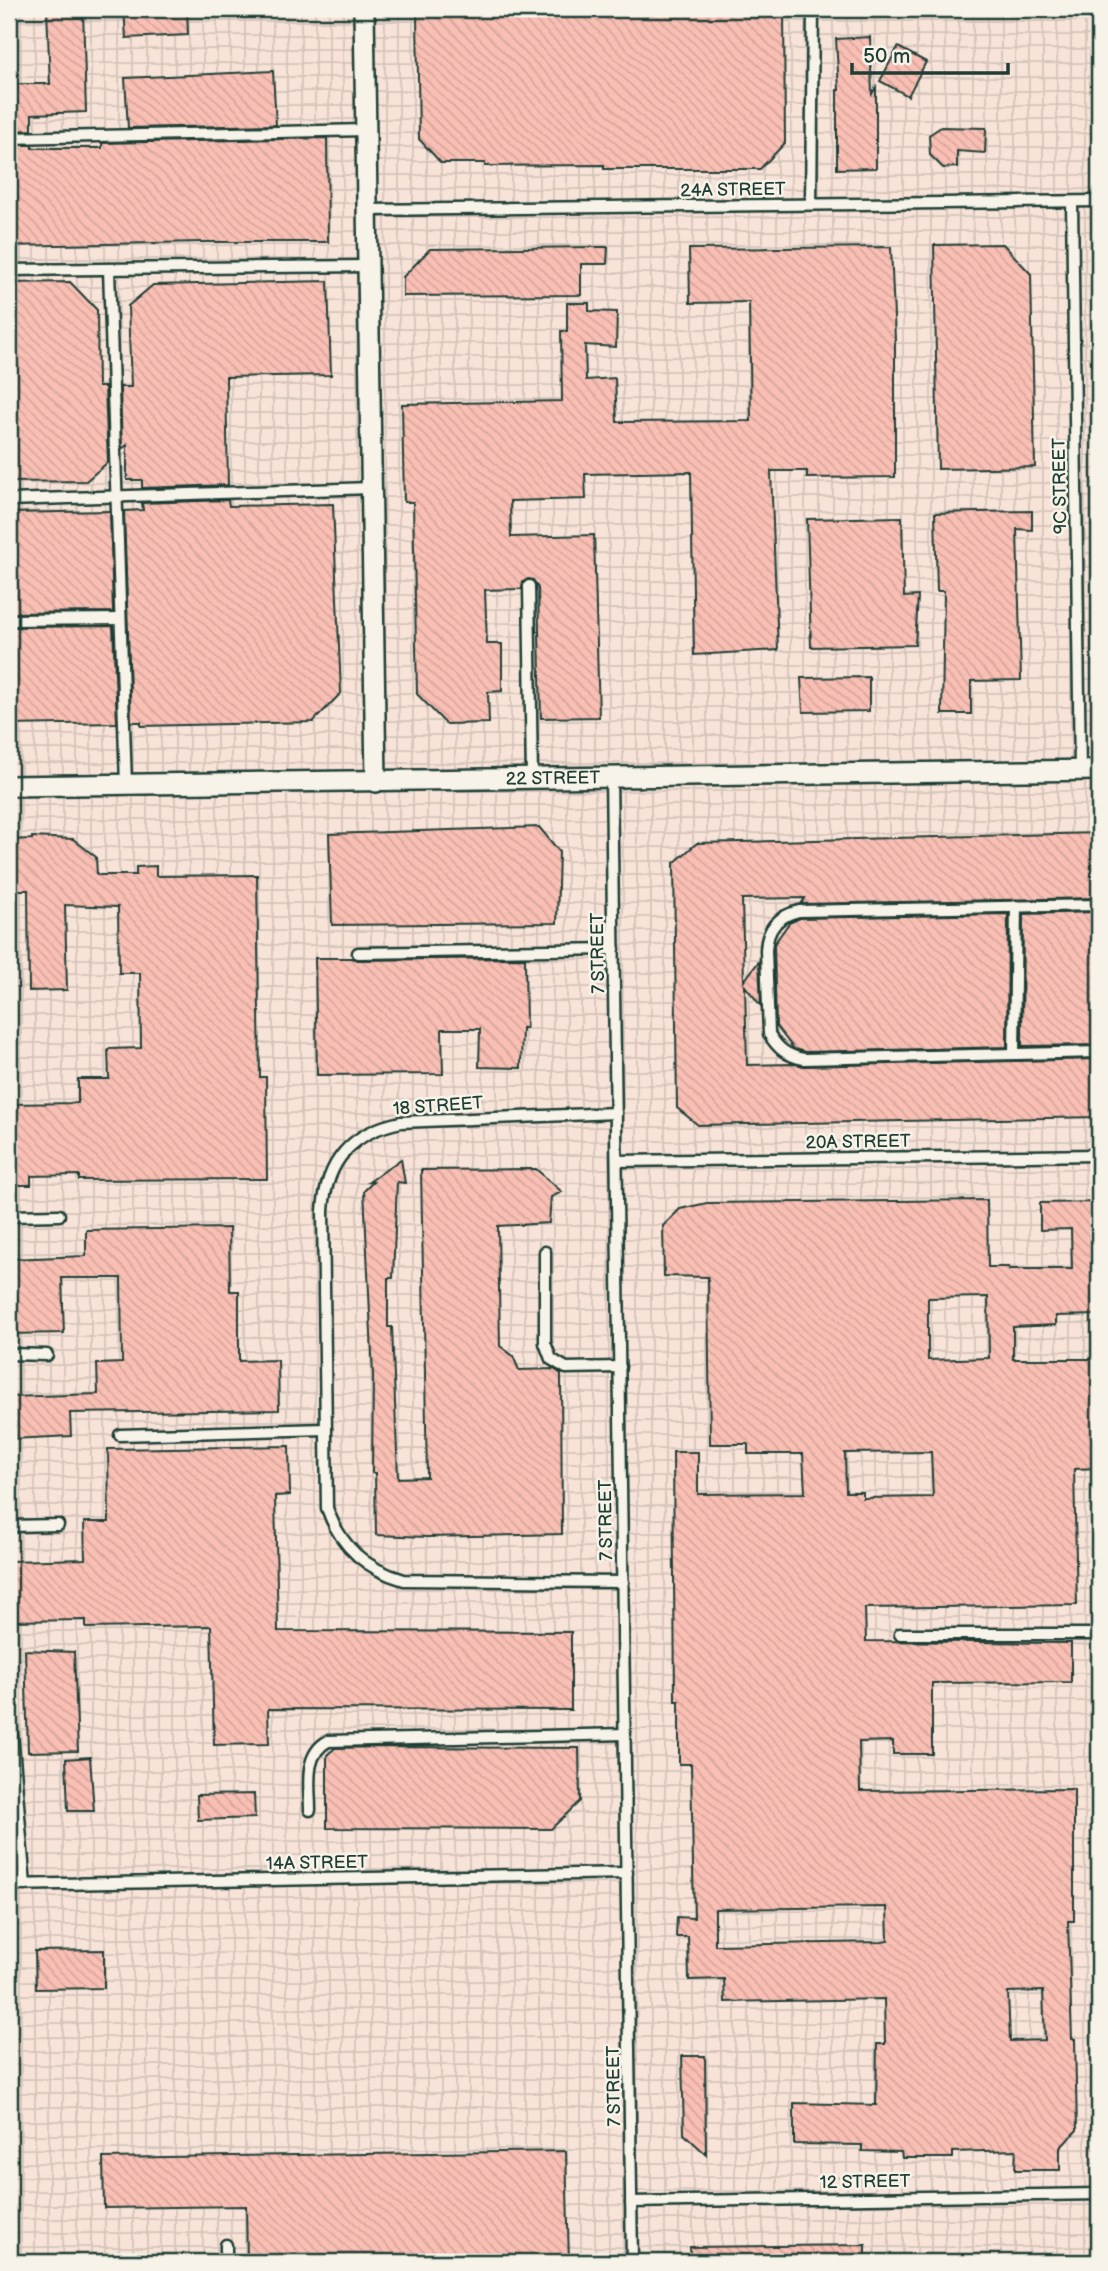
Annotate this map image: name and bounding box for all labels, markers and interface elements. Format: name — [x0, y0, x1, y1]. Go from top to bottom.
scale bar — [852, 32, 1008, 76]
text: 50 m — [863, 44, 910, 69]
street label: 24A STREET — [680, 179, 786, 201]
street label: 9C STREET — [1049, 437, 1071, 534]
street label: 22 STREET — [506, 767, 601, 789]
street label: 7 STREET — [587, 912, 609, 994]
street label: 18 STREET — [392, 1092, 484, 1120]
street label: 20A STREET — [805, 1131, 911, 1153]
street label: 7 STREET — [595, 1479, 617, 1561]
street label: 14A STREET — [266, 1852, 368, 1874]
street label: 7 STREET — [603, 2045, 625, 2127]
street label: 12 STREET — [819, 2171, 911, 2193]

